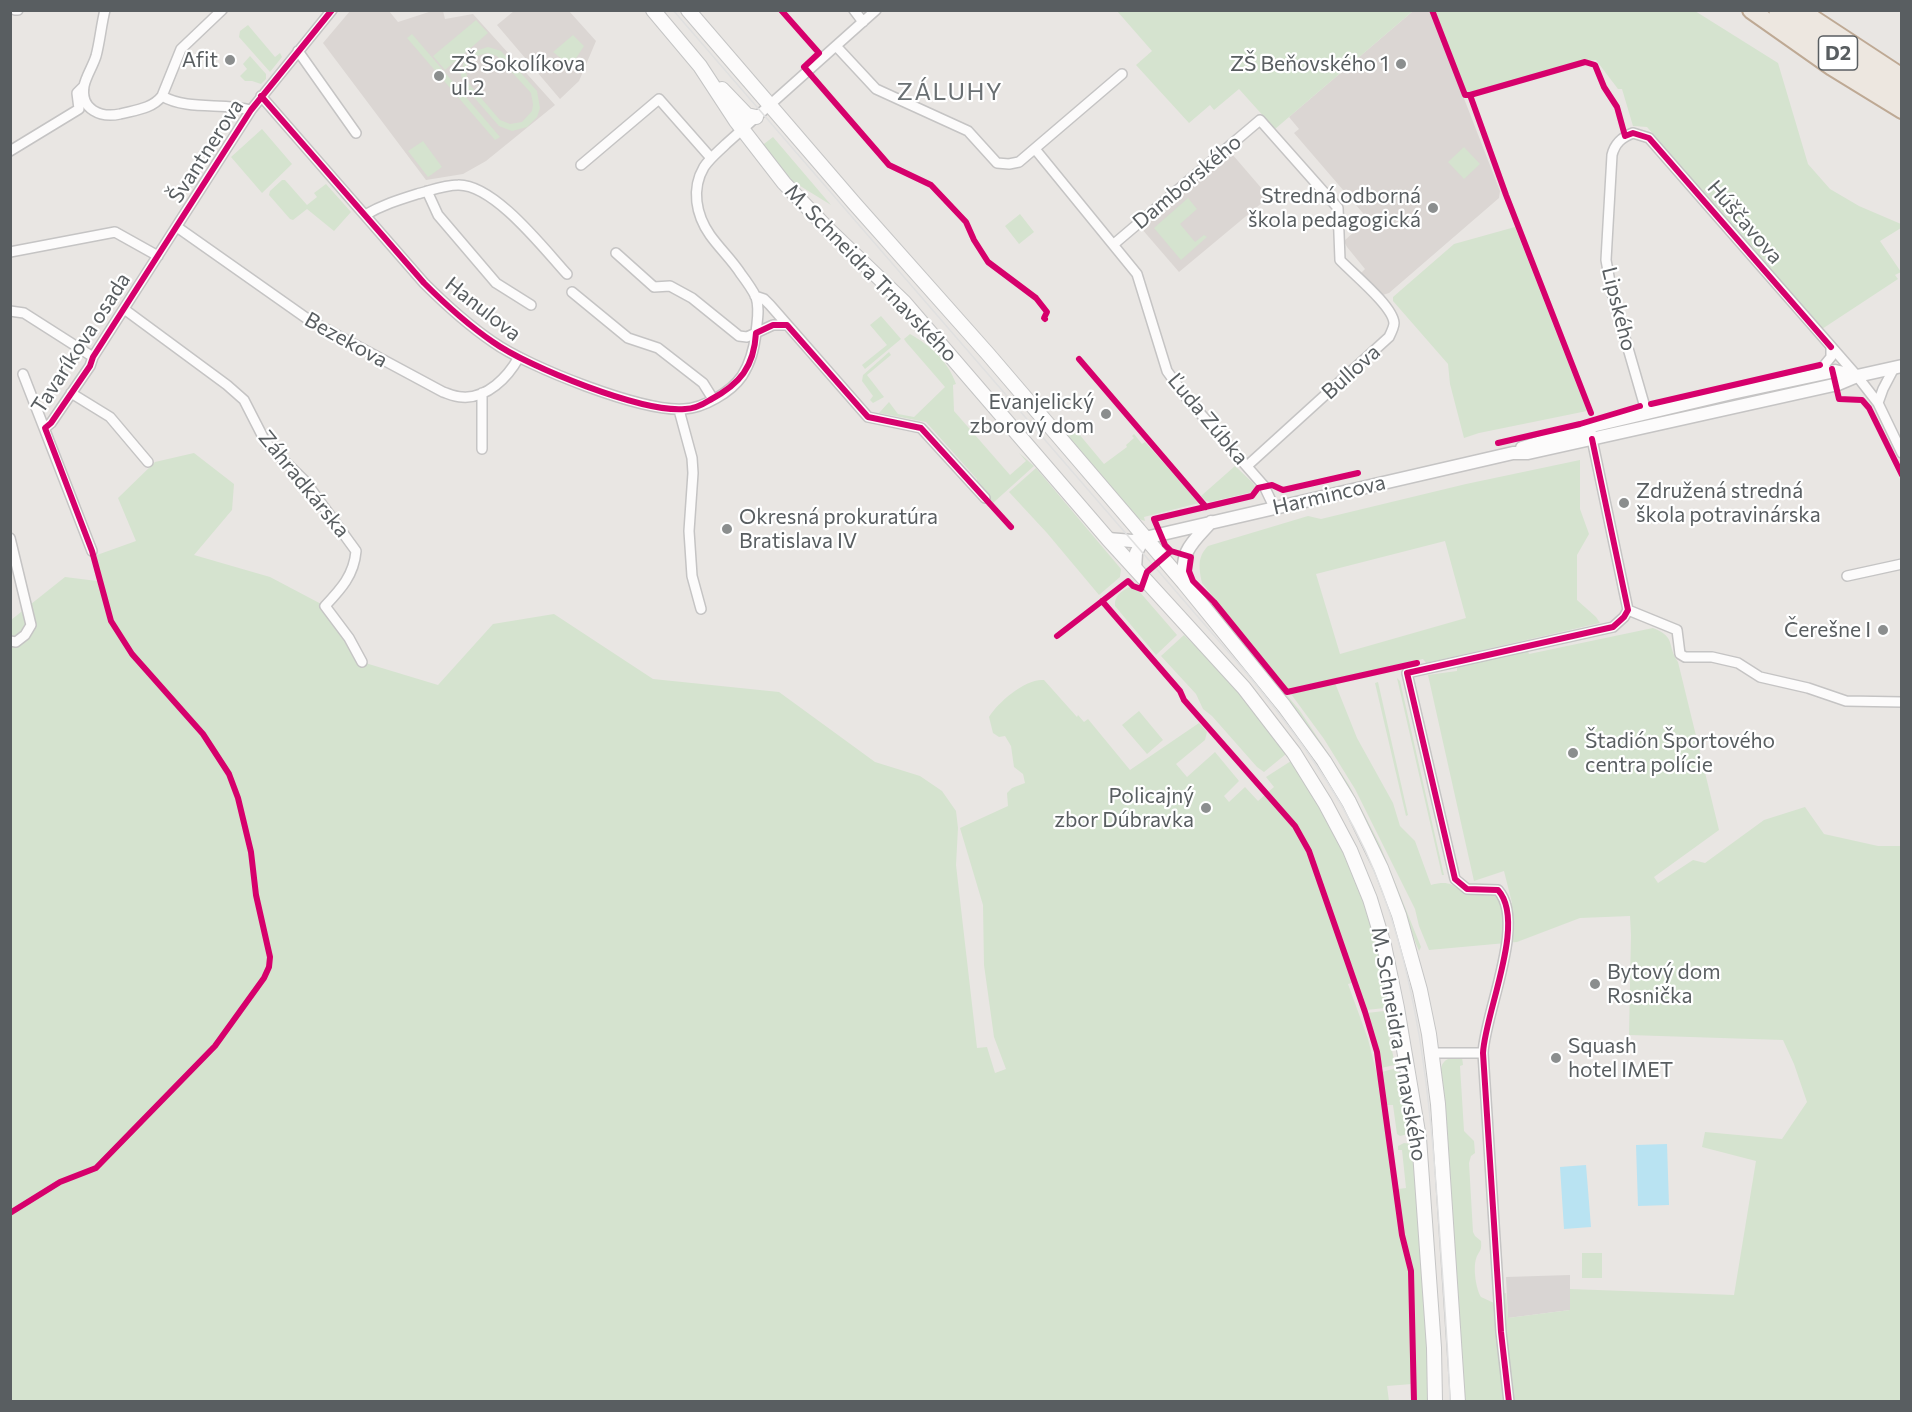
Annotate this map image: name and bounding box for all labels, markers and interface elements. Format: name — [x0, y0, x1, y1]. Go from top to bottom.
road number: D2 — [1818, 36, 1858, 70]
place label: Afit — [182, 47, 218, 73]
place label: ZŠ Sokolíkova ul.2 — [451, 51, 585, 101]
place label: ZŠ Beňovského 1 — [1230, 51, 1389, 77]
marker: Afit — [223, 53, 237, 67]
marker: ZŠ Beňovského 1 — [1394, 57, 1408, 71]
marker: ZŠ Sokolíkova ul.2 — [432, 69, 446, 83]
district label: ZÁLUHY — [897, 78, 1003, 106]
street label: Švantnerova — [163, 94, 249, 208]
street label: Damborského — [1128, 129, 1246, 235]
street label: Húščavova — [1702, 175, 1788, 269]
street label: M. Schneidra Trnavského — [780, 179, 962, 367]
place label: Stredná odborná škola pedagogická — [1248, 183, 1421, 233]
marker: Stredná odborná škola pedagogická — [1426, 201, 1440, 215]
street label: Lipského — [1596, 264, 1642, 354]
street label: Tavaríkova osada — [26, 268, 136, 418]
street label: Hanulova — [440, 272, 526, 346]
street label: Bezekova — [300, 307, 392, 373]
street label: Bullova — [1317, 339, 1385, 405]
street label: Ľuda Zúbka — [1163, 368, 1253, 470]
place label: Evanjelický zborový dom — [970, 389, 1094, 439]
marker: Evanjelický zborový dom — [1099, 407, 1113, 421]
street label: Záhradkárska — [253, 425, 355, 543]
street label: Harmincova — [1270, 470, 1388, 520]
place label: Združená stredná škola potravinárska — [1636, 478, 1821, 528]
marker: Združená stredná škola potravinárska — [1617, 496, 1631, 510]
place label: Okresná prokuratúra Bratislava IV — [739, 504, 938, 554]
marker: Okresná prokuratúra Bratislava IV — [720, 522, 734, 536]
place label: Čerešne I — [1784, 617, 1871, 643]
marker: Čerešne I — [1876, 623, 1890, 637]
place label: Štadión Športového centra polície — [1585, 728, 1775, 778]
marker: Štadión Športového centra polície — [1566, 746, 1580, 760]
place label: Policajný zbor Dúbravka — [1055, 783, 1194, 833]
marker: Policajný zbor Dúbravka — [1199, 801, 1213, 815]
street label: M. Schneidra Trnavského — [1366, 925, 1432, 1163]
place label: Bytový dom Rosnička — [1607, 959, 1721, 1009]
marker: Bytový dom Rosnička — [1588, 977, 1602, 991]
place label: Squash hotel IMET — [1568, 1033, 1673, 1083]
marker: Squash hotel IMET — [1549, 1051, 1563, 1065]

